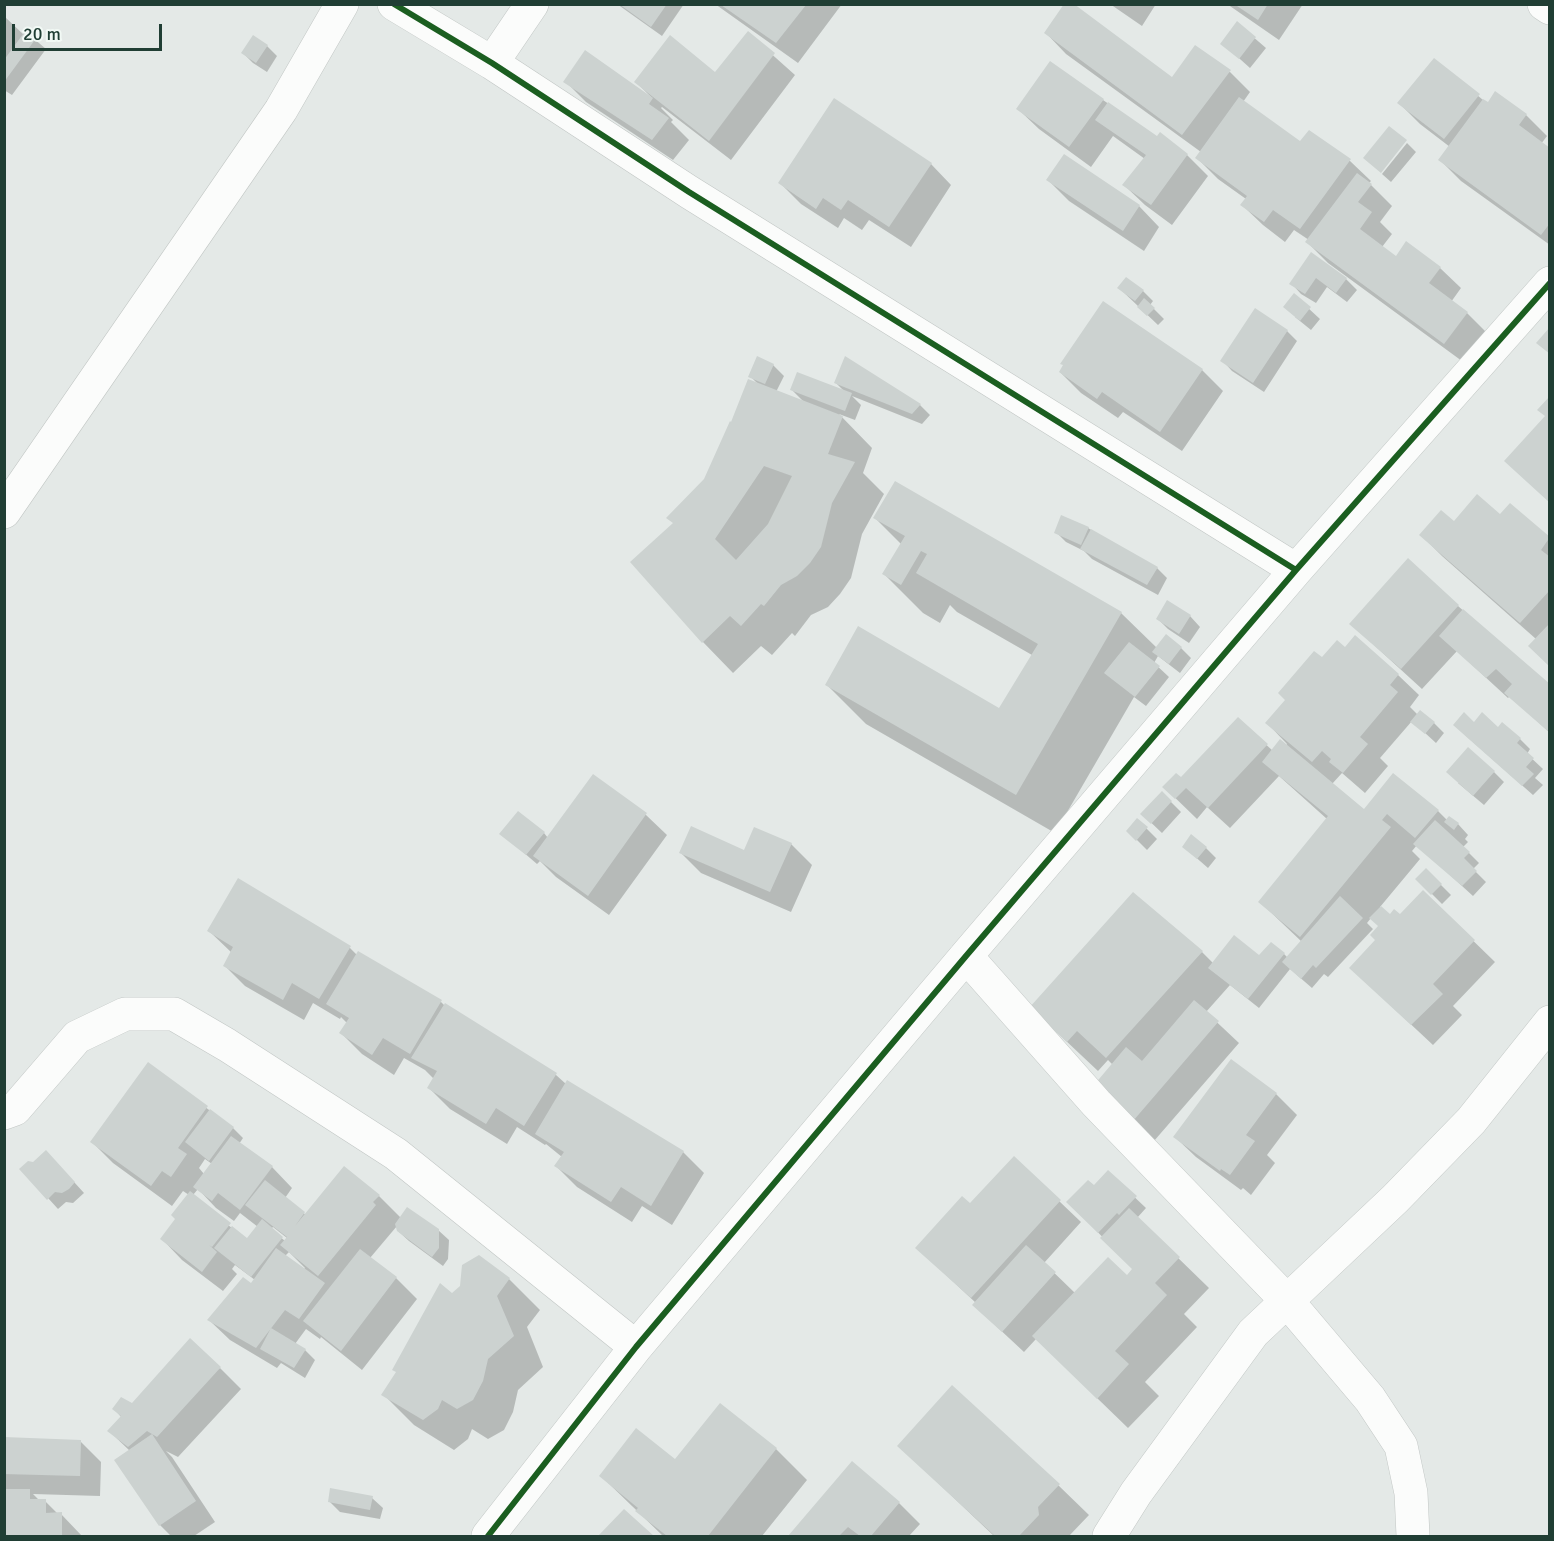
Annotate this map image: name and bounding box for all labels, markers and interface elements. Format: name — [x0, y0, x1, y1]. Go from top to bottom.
scale bar — [15, 12, 165, 50]
text: 20 m — [23, 23, 61, 45]

